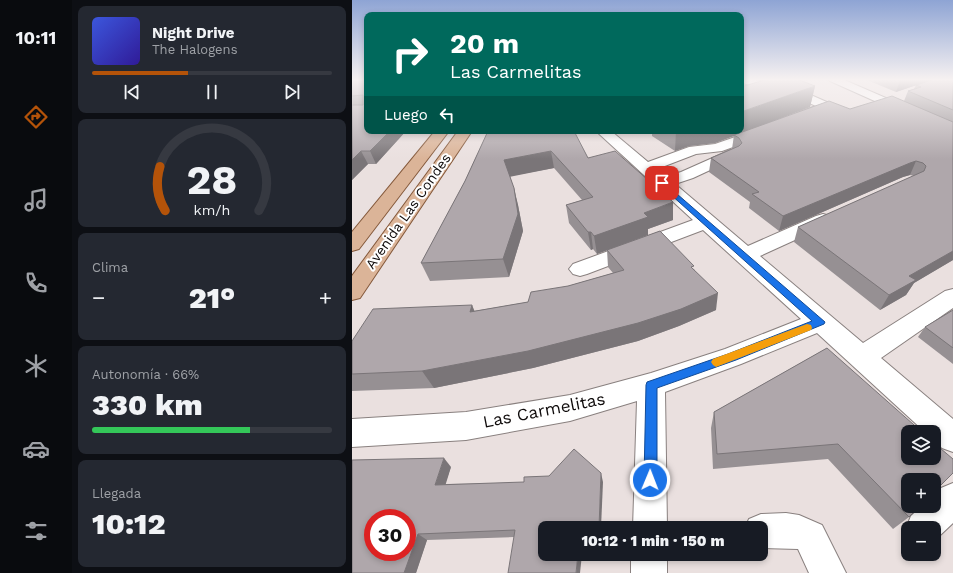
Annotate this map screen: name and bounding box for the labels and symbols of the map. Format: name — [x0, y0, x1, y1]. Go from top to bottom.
street label: Avenida Las Condes — [362, 150, 454, 272]
pin — [645, 166, 679, 200]
street label: Las Carmelitas — [481, 388, 607, 432]
position arrow — [629, 459, 671, 501]
speed limit sign: 30 — [364, 509, 416, 561]

